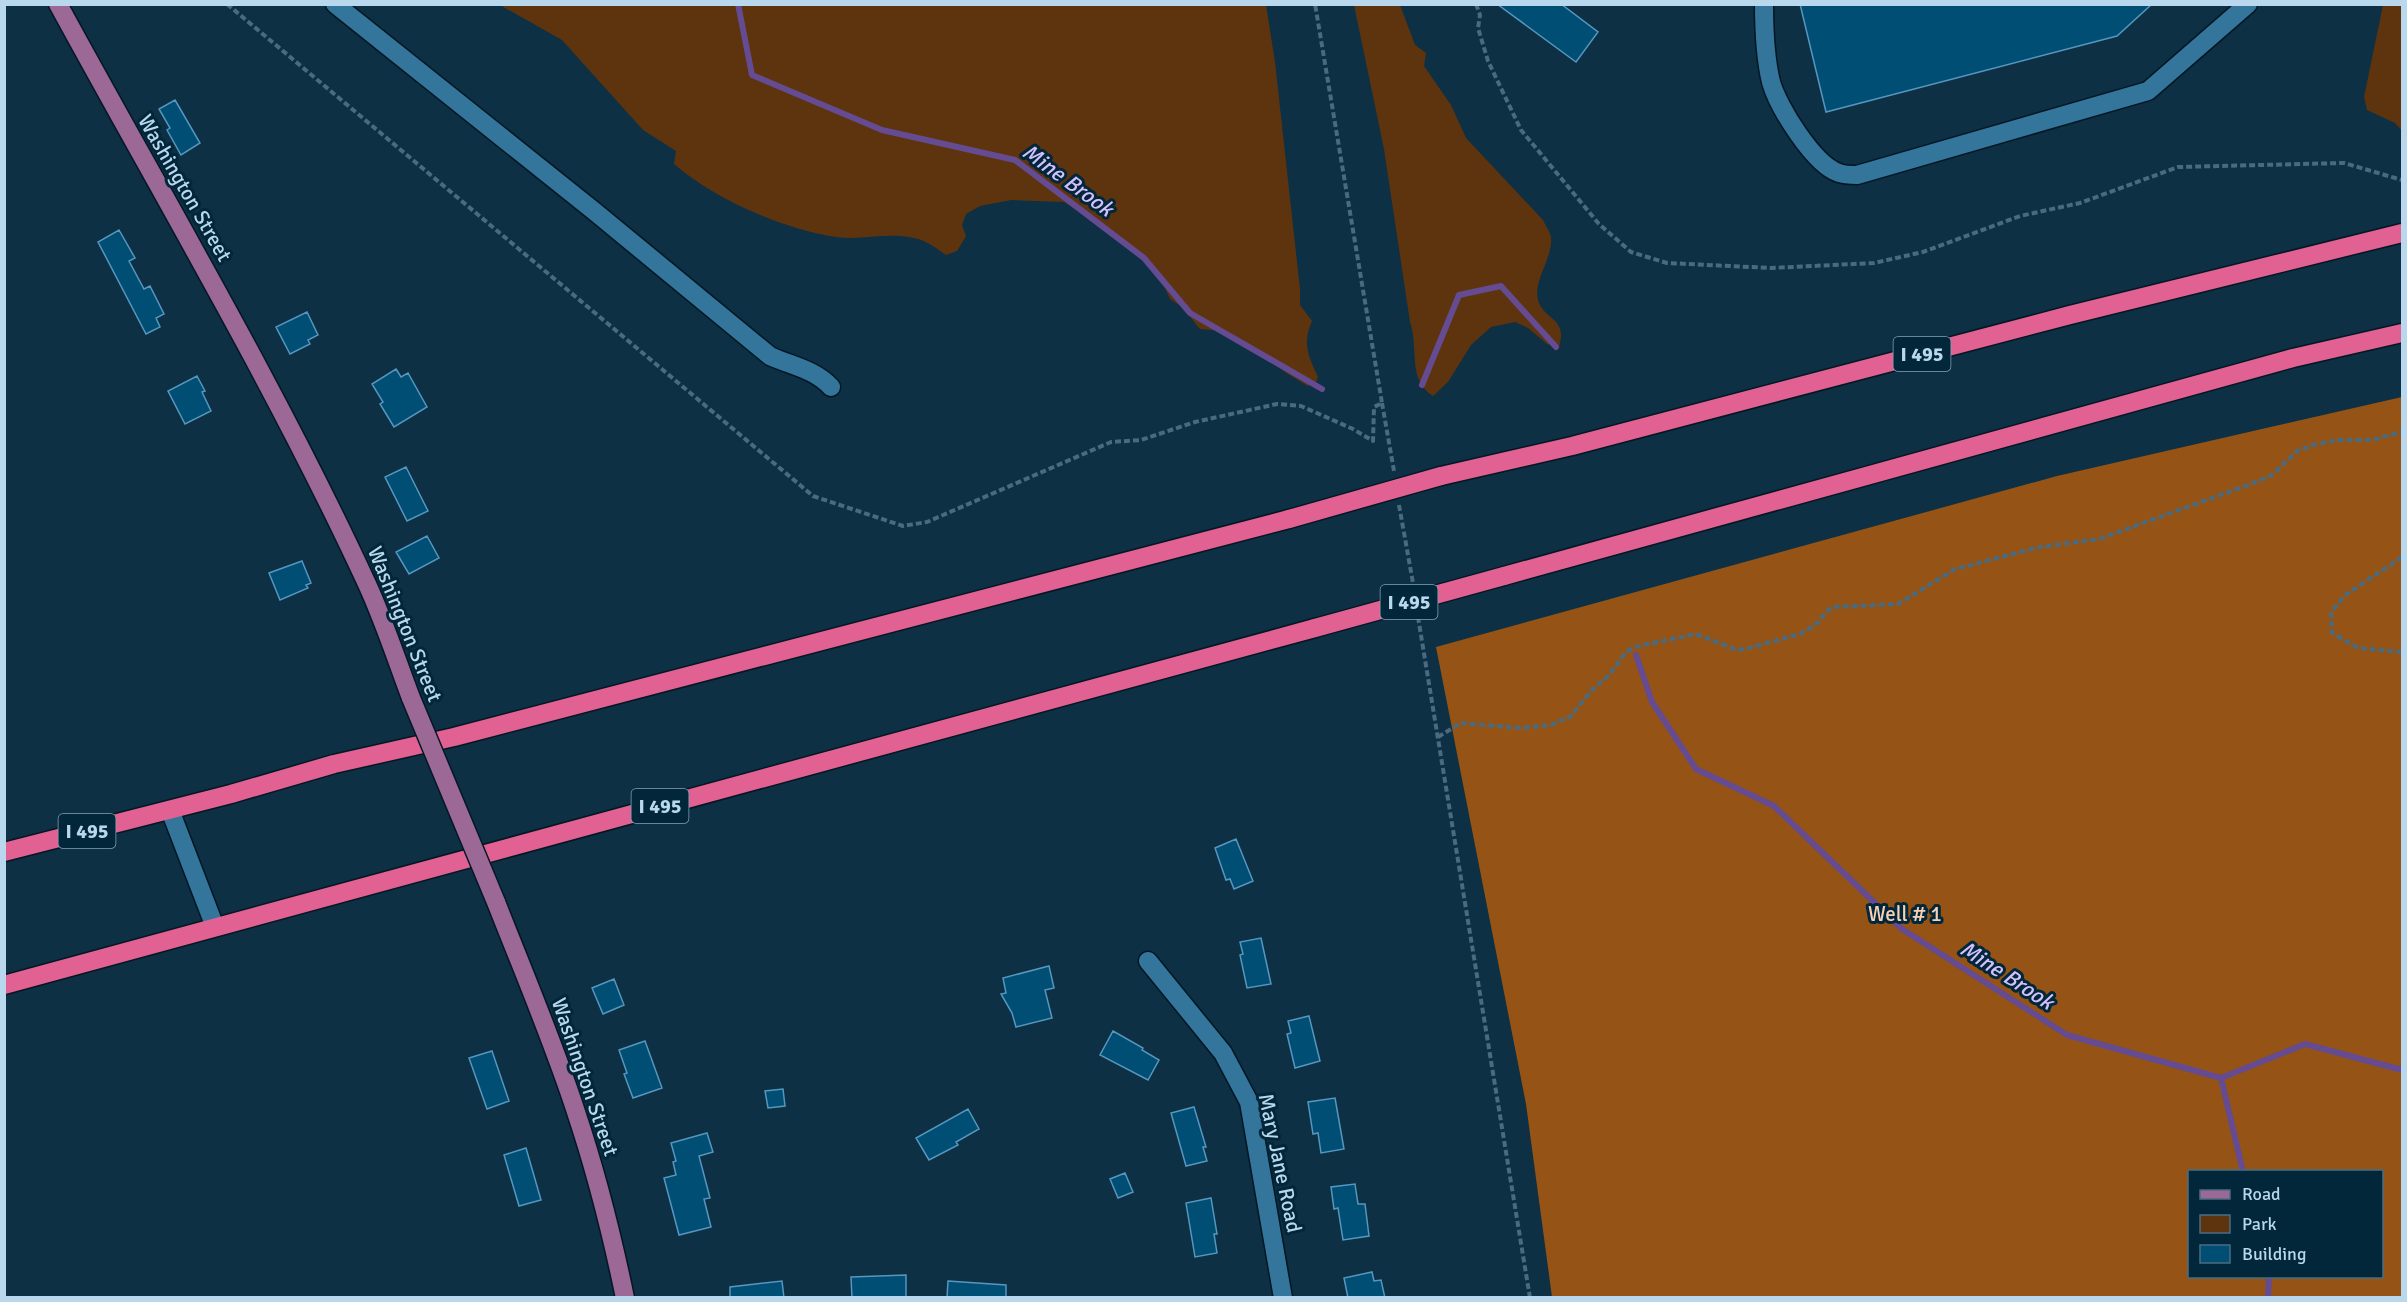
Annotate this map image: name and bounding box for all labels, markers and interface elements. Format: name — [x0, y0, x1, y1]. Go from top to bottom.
street label: Washington Street — [132, 110, 238, 266]
water label: Mine Brook — [1017, 138, 1120, 223]
road number: I 495 — [1894, 337, 1950, 371]
street label: Washington Street — [362, 542, 448, 706]
road number: I 495 — [1380, 585, 1438, 619]
road number: I 495 — [632, 789, 688, 823]
road number: I 495 — [58, 814, 116, 848]
park label: Well # 1 — [1868, 901, 1942, 927]
water label: Mine Brook — [1955, 935, 2061, 1016]
street label: Washington Street — [546, 995, 624, 1159]
street label: Mary Jane Road — [1253, 1091, 1307, 1235]
legend — [2188, 1170, 2383, 1278]
text: Road — [2242, 1183, 2281, 1205]
text: Park — [2242, 1213, 2277, 1235]
text: Building — [2242, 1243, 2306, 1265]

